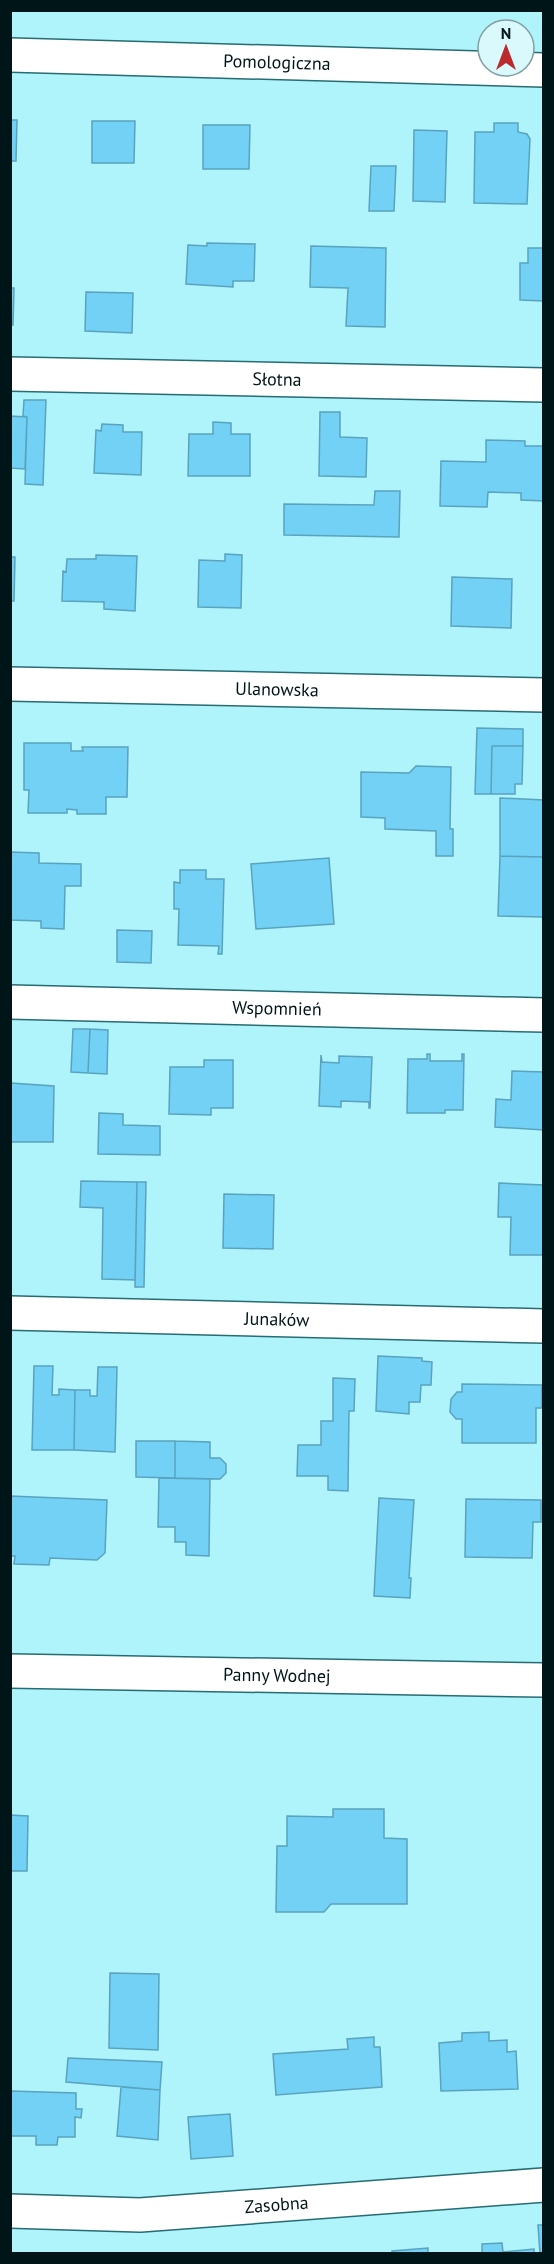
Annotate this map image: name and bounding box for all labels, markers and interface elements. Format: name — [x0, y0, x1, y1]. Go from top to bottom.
north arrow — [476, 18, 536, 78]
text: N — [501, 23, 511, 43]
street label: Pomologiczna — [223, 49, 331, 75]
street label: Słotna — [252, 367, 302, 391]
street label: Ulanowska — [235, 677, 319, 701]
street label: Wspomnień — [232, 995, 322, 1021]
street label: Junaków — [243, 1307, 310, 1331]
street label: Panny Wodnej — [223, 1663, 331, 1687]
street label: Zasobna — [244, 2191, 309, 2218]

